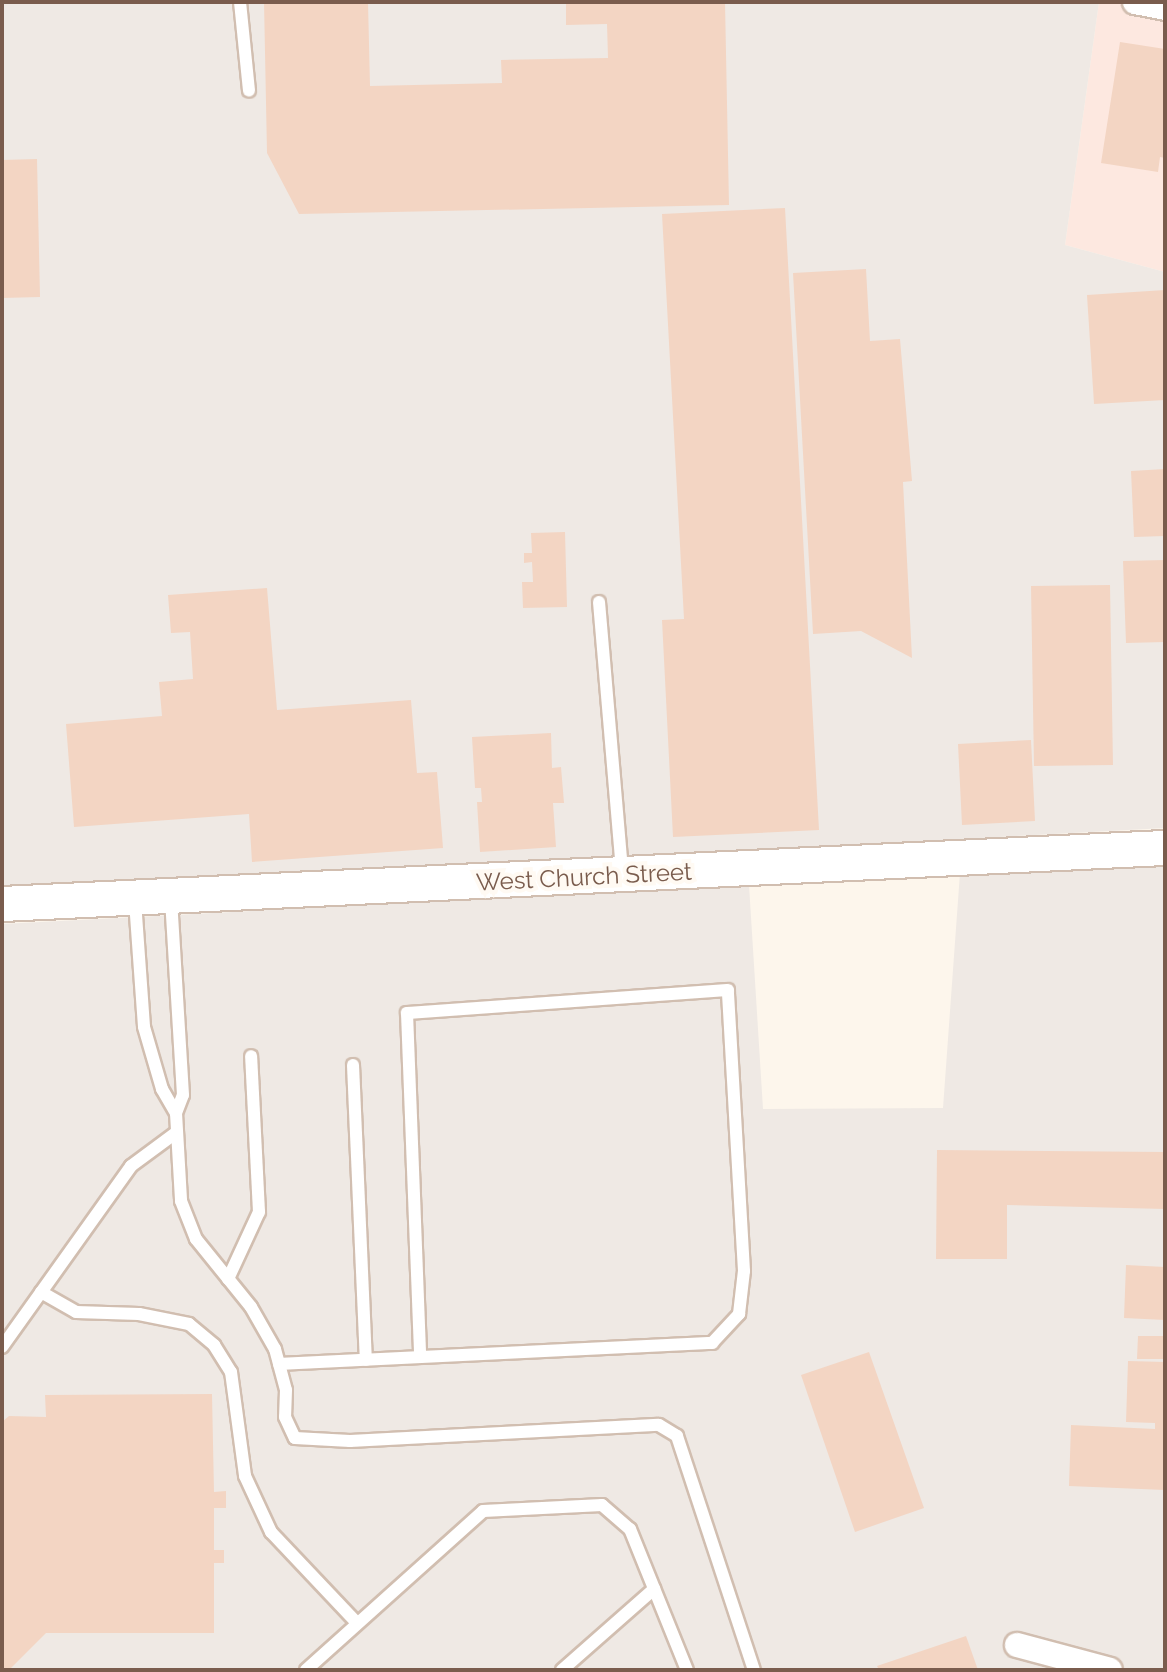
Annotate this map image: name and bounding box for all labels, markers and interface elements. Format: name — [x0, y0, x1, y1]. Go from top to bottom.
street label: West Church Street — [475, 857, 693, 897]

